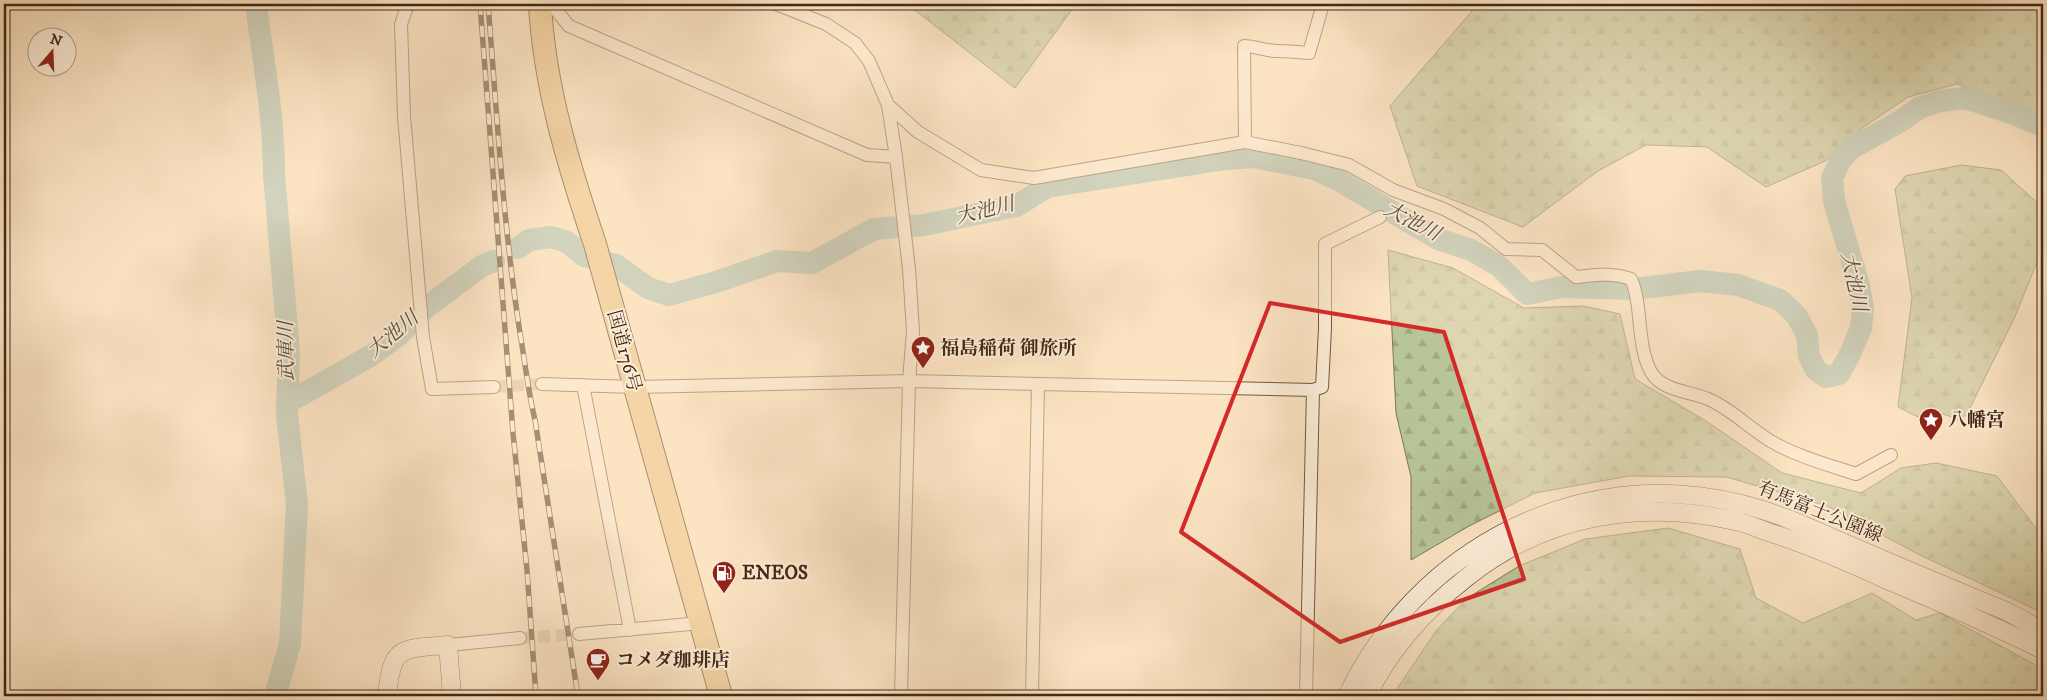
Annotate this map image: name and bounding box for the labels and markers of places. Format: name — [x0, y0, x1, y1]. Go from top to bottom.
place icon: 福島稲荷 御旅所 — [910, 335, 936, 369]
place label: 福島稲荷 御旅所 — [940, 337, 1077, 360]
place icon: 八幡宮 — [1918, 407, 1944, 441]
place label: 八幡宮 — [1948, 409, 2005, 432]
fuel station icon: ENEOS — [711, 560, 737, 594]
place label: ENEOS — [742, 562, 808, 585]
cafe icon: コメダ珈琲店 — [585, 647, 611, 681]
place label: コメダ珈琲店 — [616, 649, 730, 672]

